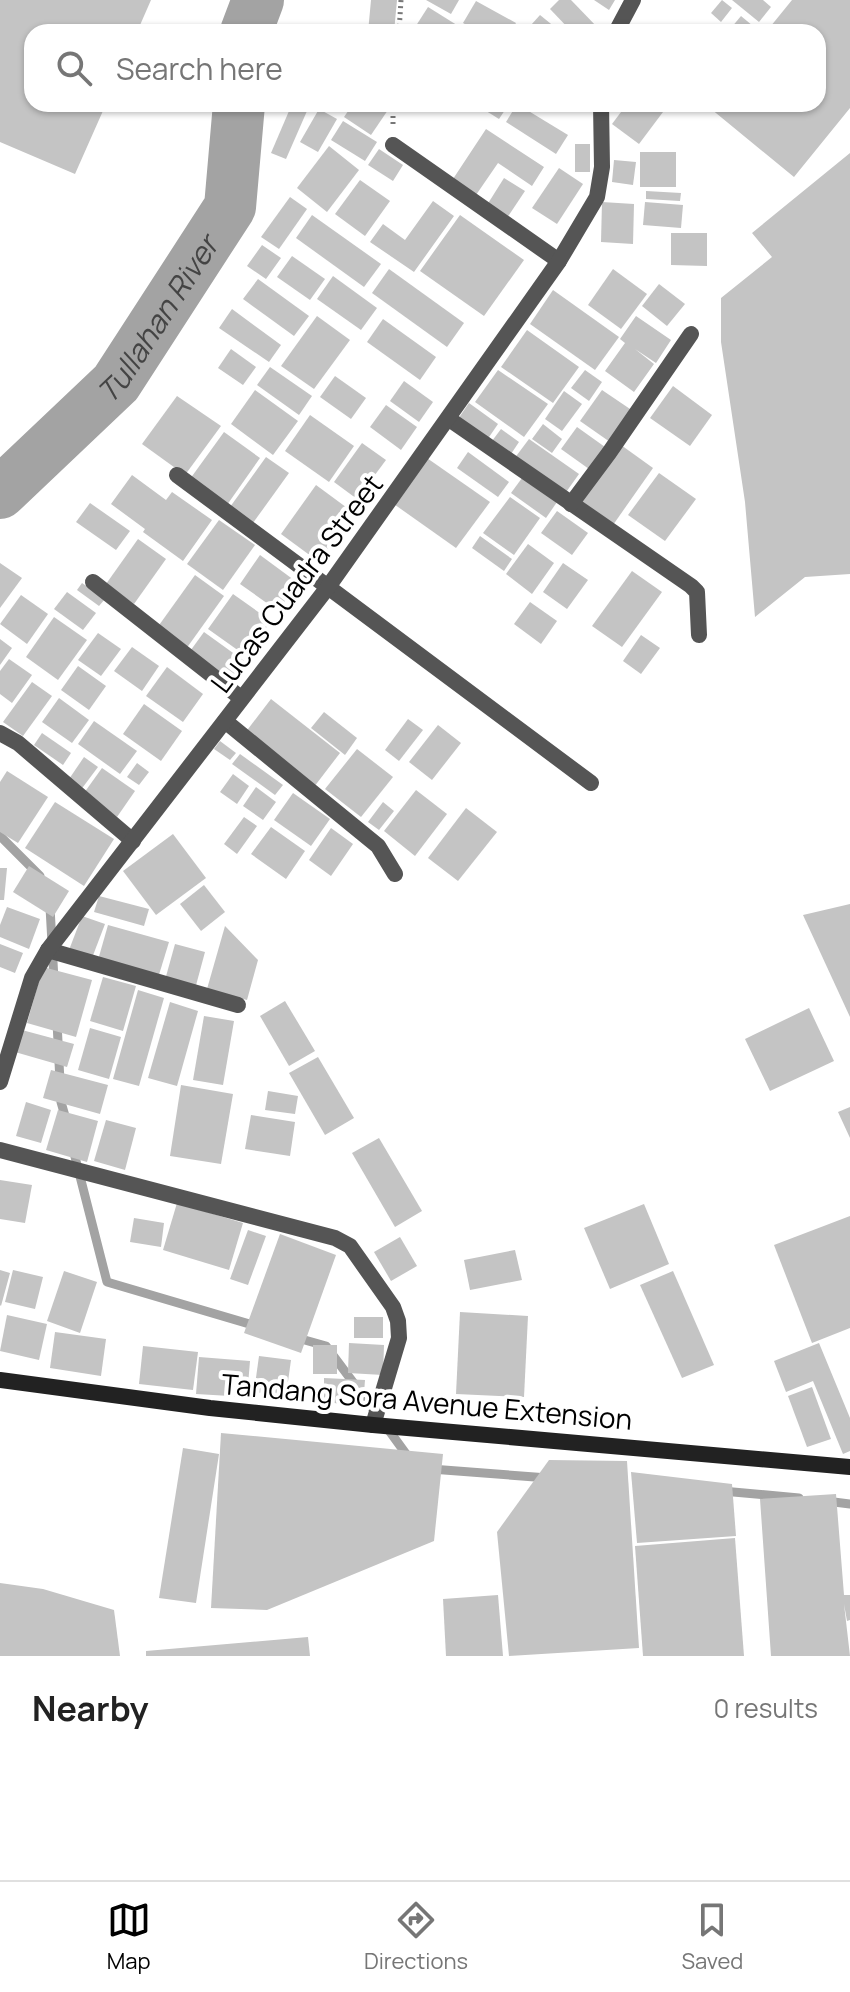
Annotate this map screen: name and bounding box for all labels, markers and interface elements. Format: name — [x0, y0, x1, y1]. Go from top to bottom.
search box — [24, 24, 826, 112]
icon: search — [52, 46, 96, 90]
text: Search here — [116, 48, 283, 89]
water label: Tullahan River — [87, 224, 229, 412]
street label: Lucas Cuadra Street — [201, 466, 391, 700]
street label: Tandang Sora Avenue Extension — [220, 1364, 634, 1438]
text: Nearby — [32, 1685, 148, 1731]
text: 0 results — [713, 1690, 818, 1726]
tab: Map — [107, 1898, 151, 1976]
tab: Directions — [364, 1898, 468, 1976]
tab: Saved — [681, 1898, 743, 1976]

